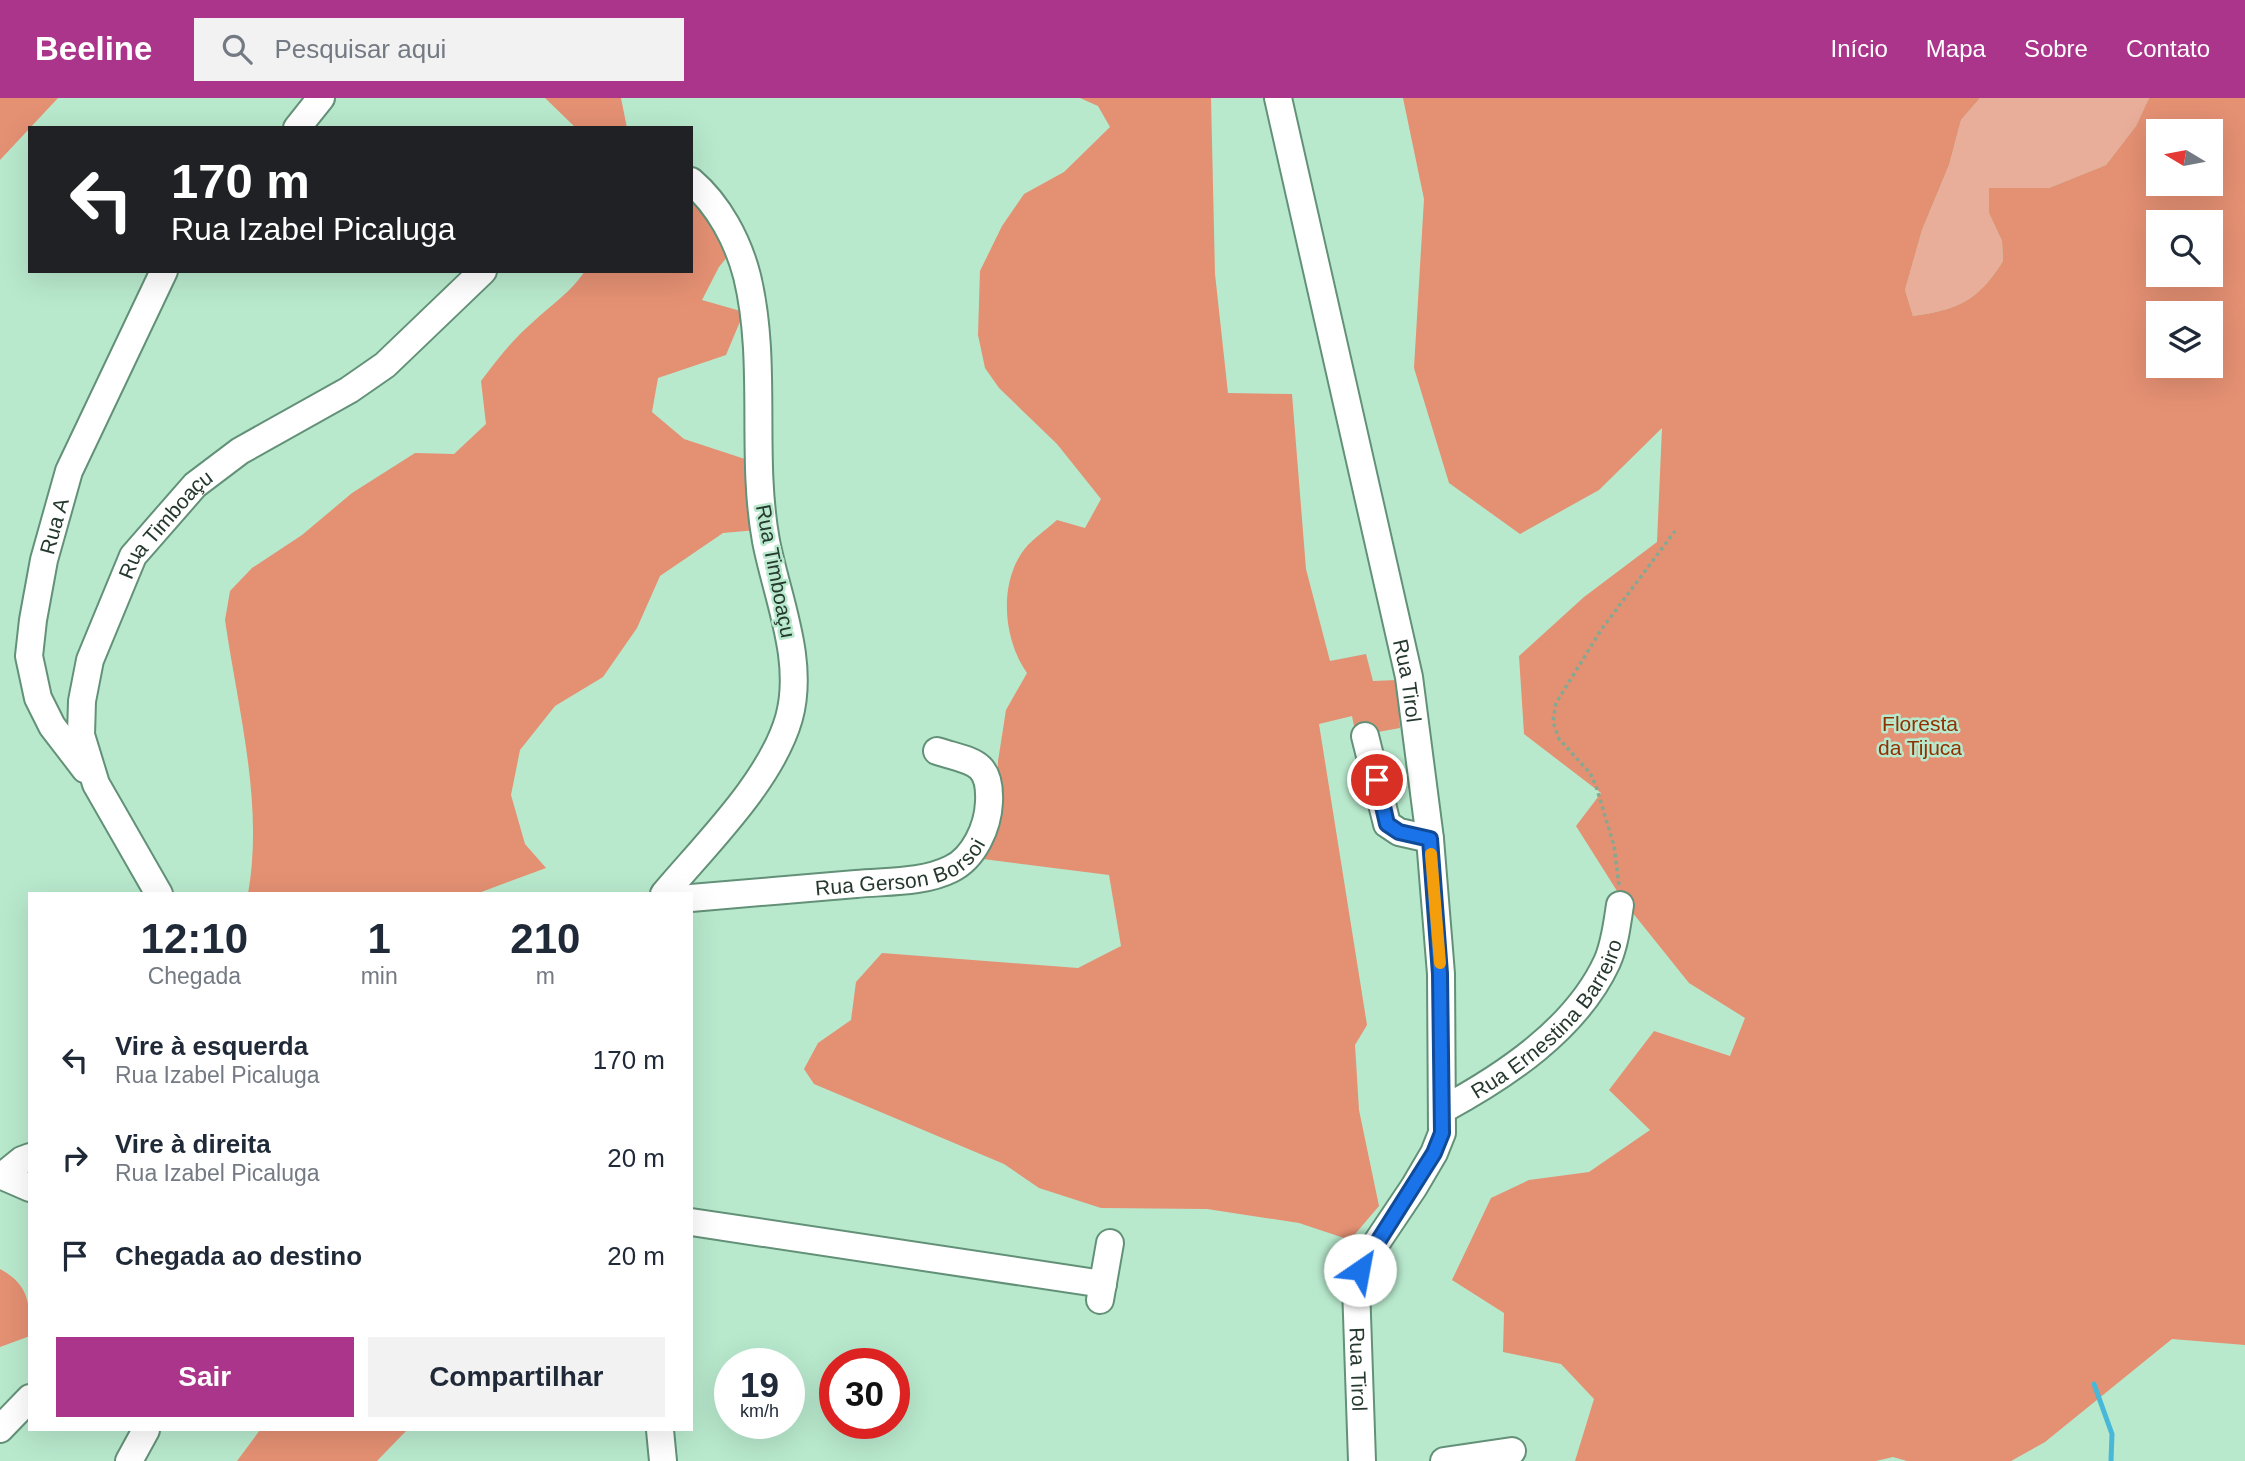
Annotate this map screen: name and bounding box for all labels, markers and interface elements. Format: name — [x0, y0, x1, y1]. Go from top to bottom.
search box — [194, 18, 684, 81]
text: Beeline — [35, 30, 152, 67]
icon: search — [218, 30, 256, 68]
text: Pesquisar aqui — [274, 34, 446, 64]
text: Início — [1830, 35, 1888, 62]
text: Mapa — [1926, 35, 1986, 62]
text: Sobre — [2024, 35, 2088, 62]
text: Contato — [2126, 35, 2210, 62]
north arrow — [2146, 119, 2222, 196]
map controls — [2146, 119, 2223, 378]
icon: left — [56, 154, 147, 245]
text: 170 m — [171, 154, 310, 208]
button: search — [2146, 210, 2223, 287]
text: Rua Izabel Picaluga — [171, 211, 456, 247]
button: layers — [2146, 301, 2223, 378]
street label: Rua Timboaçu — [114, 465, 216, 582]
street label: Rua A — [35, 495, 72, 557]
street label: Rua Timboaçu — [752, 502, 800, 640]
street label: Rua Tirol — [1389, 637, 1426, 724]
park label: Floresta da Tijuca — [1878, 712, 1962, 759]
pin — [1347, 750, 1407, 810]
icon: arrive — [1358, 761, 1396, 799]
street label: Rua Gerson Borsoi — [814, 834, 989, 899]
text: 12:10 — [141, 915, 248, 962]
text: 1 — [367, 915, 391, 962]
text: 210 — [510, 915, 580, 962]
street label: Rua Ernestina Barreiro — [1467, 937, 1625, 1103]
text: Chegada — [148, 963, 241, 989]
text: min — [361, 963, 398, 989]
text: m — [536, 963, 555, 989]
text: Vire à esquerda — [115, 1031, 308, 1061]
icon: left — [56, 1041, 94, 1079]
text: 170 m — [593, 1045, 665, 1075]
text: Rua Izabel Picaluga — [115, 1062, 320, 1088]
text: Vire à direita — [115, 1129, 271, 1159]
icon: right — [56, 1139, 94, 1177]
text: 20 m — [607, 1143, 665, 1173]
text: Rua Izabel Picaluga — [115, 1160, 320, 1186]
position arrow — [1323, 1233, 1397, 1307]
icon: arrive — [56, 1237, 94, 1275]
text: Chegada ao destino — [115, 1241, 362, 1271]
text: 20 m — [607, 1241, 665, 1271]
street label: Rua Tirol — [1346, 1327, 1372, 1412]
button: Sair — [56, 1337, 354, 1417]
button: Compartilhar — [368, 1337, 665, 1417]
speed limit sign: 30 — [819, 1348, 910, 1439]
text: 19 — [740, 1365, 779, 1404]
text: km/h — [740, 1401, 779, 1421]

